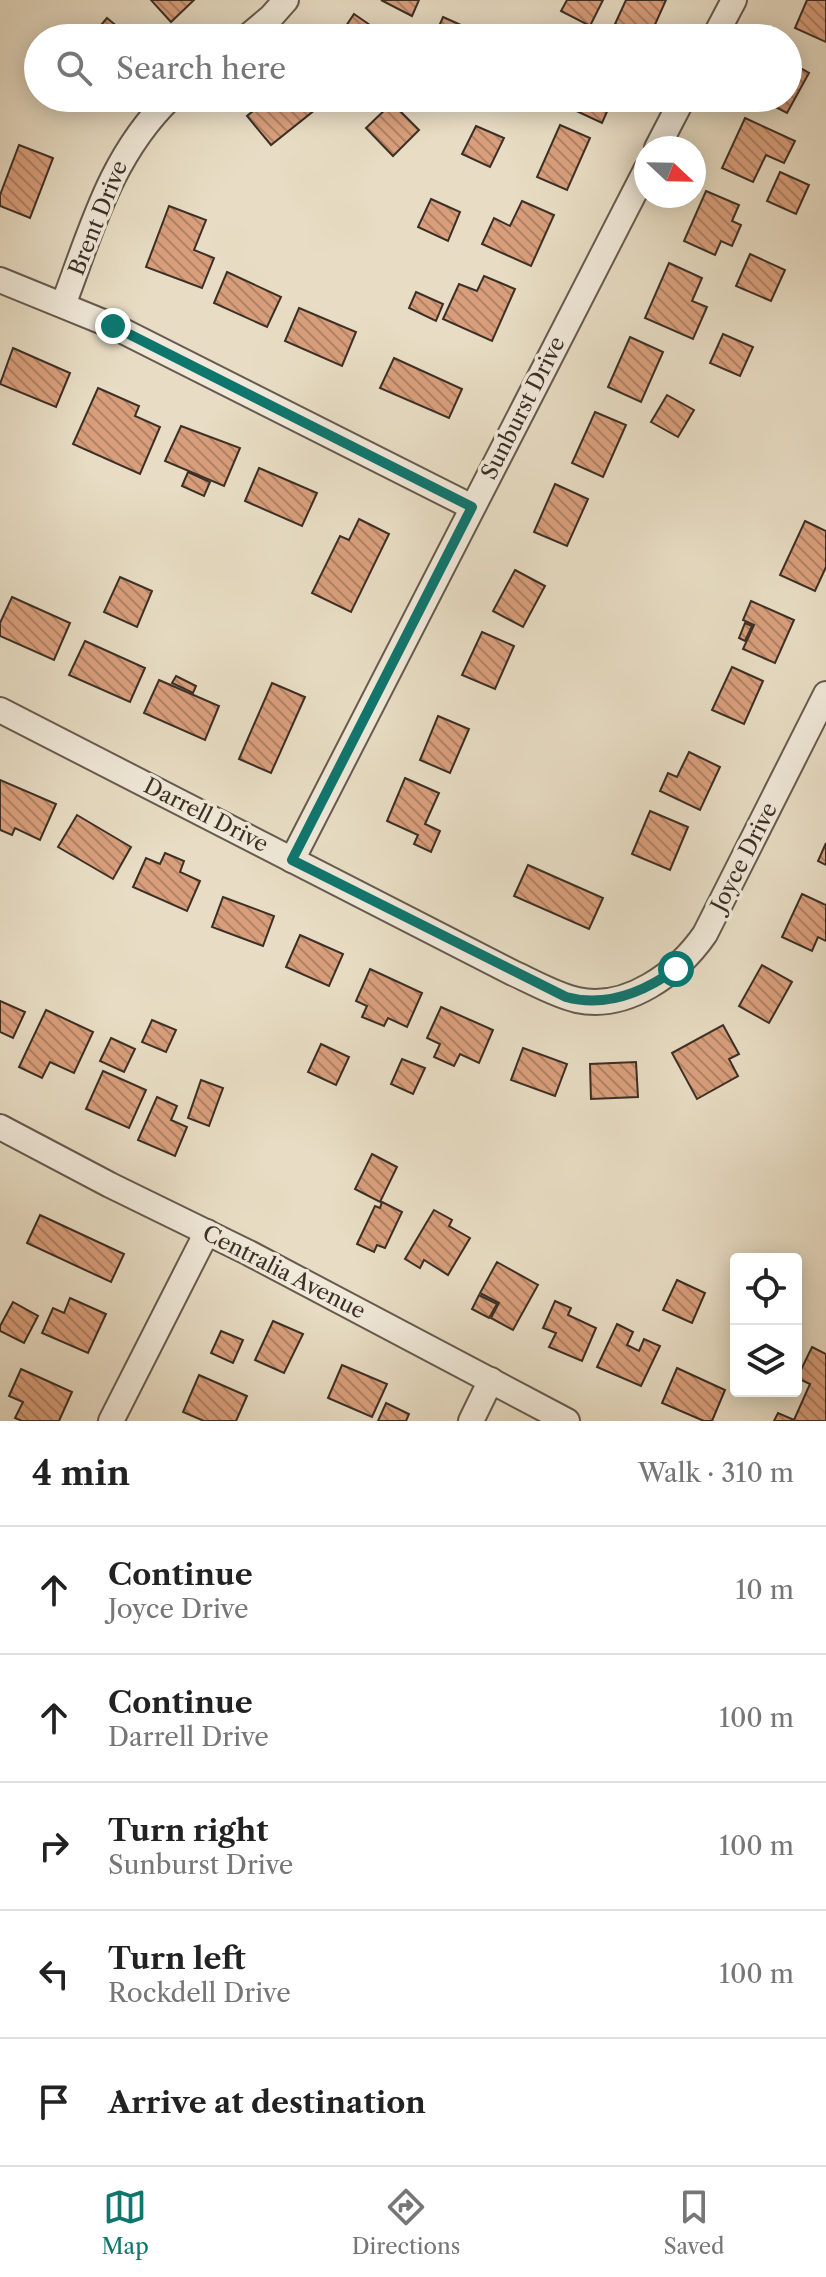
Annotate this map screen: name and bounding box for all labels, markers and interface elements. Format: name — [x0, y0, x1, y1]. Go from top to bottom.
search box — [24, 24, 802, 112]
icon: search — [52, 46, 96, 90]
text: Search here — [116, 50, 286, 87]
north arrow — [634, 136, 706, 208]
street label: Brent Drive — [63, 157, 133, 279]
route end — [95, 308, 131, 344]
street label: Sunburst Drive — [475, 332, 571, 484]
street label: Darrell Drive — [139, 772, 273, 858]
street label: Joyce Drive — [704, 798, 783, 919]
route start — [658, 951, 694, 987]
street label: Centralia Avenue — [198, 1219, 370, 1325]
map controls — [730, 1253, 802, 1397]
button: locate — [730, 1253, 802, 1325]
button: layers — [730, 1325, 802, 1397]
text: 4 min — [32, 1452, 130, 1494]
text: Walk · 310 m — [638, 1457, 794, 1489]
text: Continue — [108, 1556, 253, 1593]
icon: ahead — [32, 1568, 76, 1612]
text: 10 m — [735, 1574, 794, 1606]
text: Joyce Drive — [108, 1593, 249, 1625]
text: Continue — [108, 1684, 253, 1721]
icon: ahead — [32, 1696, 76, 1740]
text: 100 m — [719, 1702, 794, 1734]
text: Darrell Drive — [108, 1721, 269, 1753]
text: Turn right — [108, 1812, 268, 1849]
icon: right — [32, 1824, 76, 1868]
text: 100 m — [719, 1830, 794, 1862]
text: Sunburst Drive — [108, 1849, 293, 1881]
text: Turn left — [108, 1940, 245, 1977]
icon: left — [32, 1952, 76, 1996]
text: 100 m — [719, 1958, 794, 1990]
text: Rockdell Drive — [108, 1977, 291, 2009]
icon: arrive — [32, 2080, 76, 2124]
text: Arrive at destination — [108, 2084, 426, 2121]
tab: Map — [101, 2185, 149, 2260]
tab: Directions — [352, 2185, 460, 2260]
tab: Saved — [663, 2185, 724, 2260]

